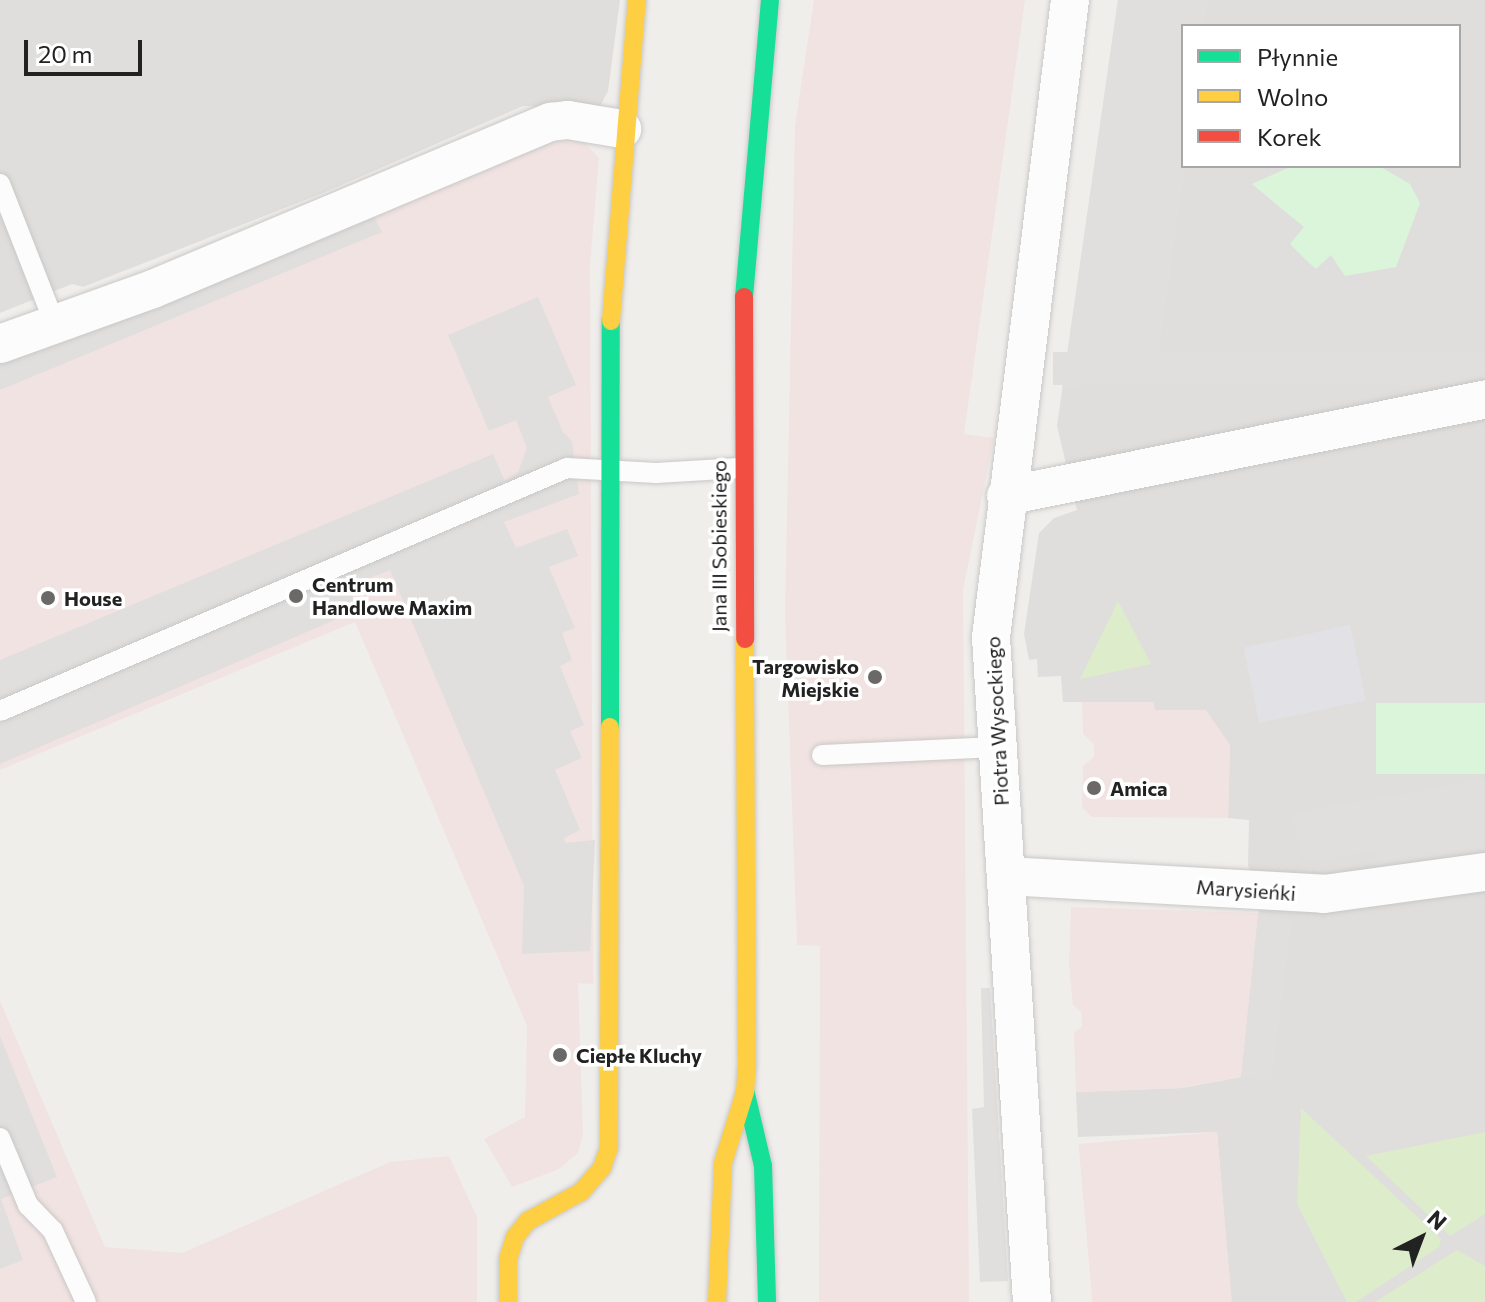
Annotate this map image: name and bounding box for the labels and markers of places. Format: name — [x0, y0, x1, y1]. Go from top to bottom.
place label: Centrum Handlowe Maxim — [312, 572, 472, 619]
place label: House — [64, 586, 122, 610]
marker: Centrum Handlowe Maxim — [287, 587, 305, 605]
marker: House — [39, 589, 57, 607]
place label: Targowisko Miejskie — [752, 654, 859, 701]
marker: Targowisko Miejskie — [866, 668, 884, 686]
place label: Amica — [1110, 776, 1168, 800]
marker: Amica — [1085, 779, 1103, 797]
place label: Ciepłe Kluchy — [576, 1043, 702, 1067]
marker: Ciepłe Kluchy — [551, 1046, 569, 1064]

